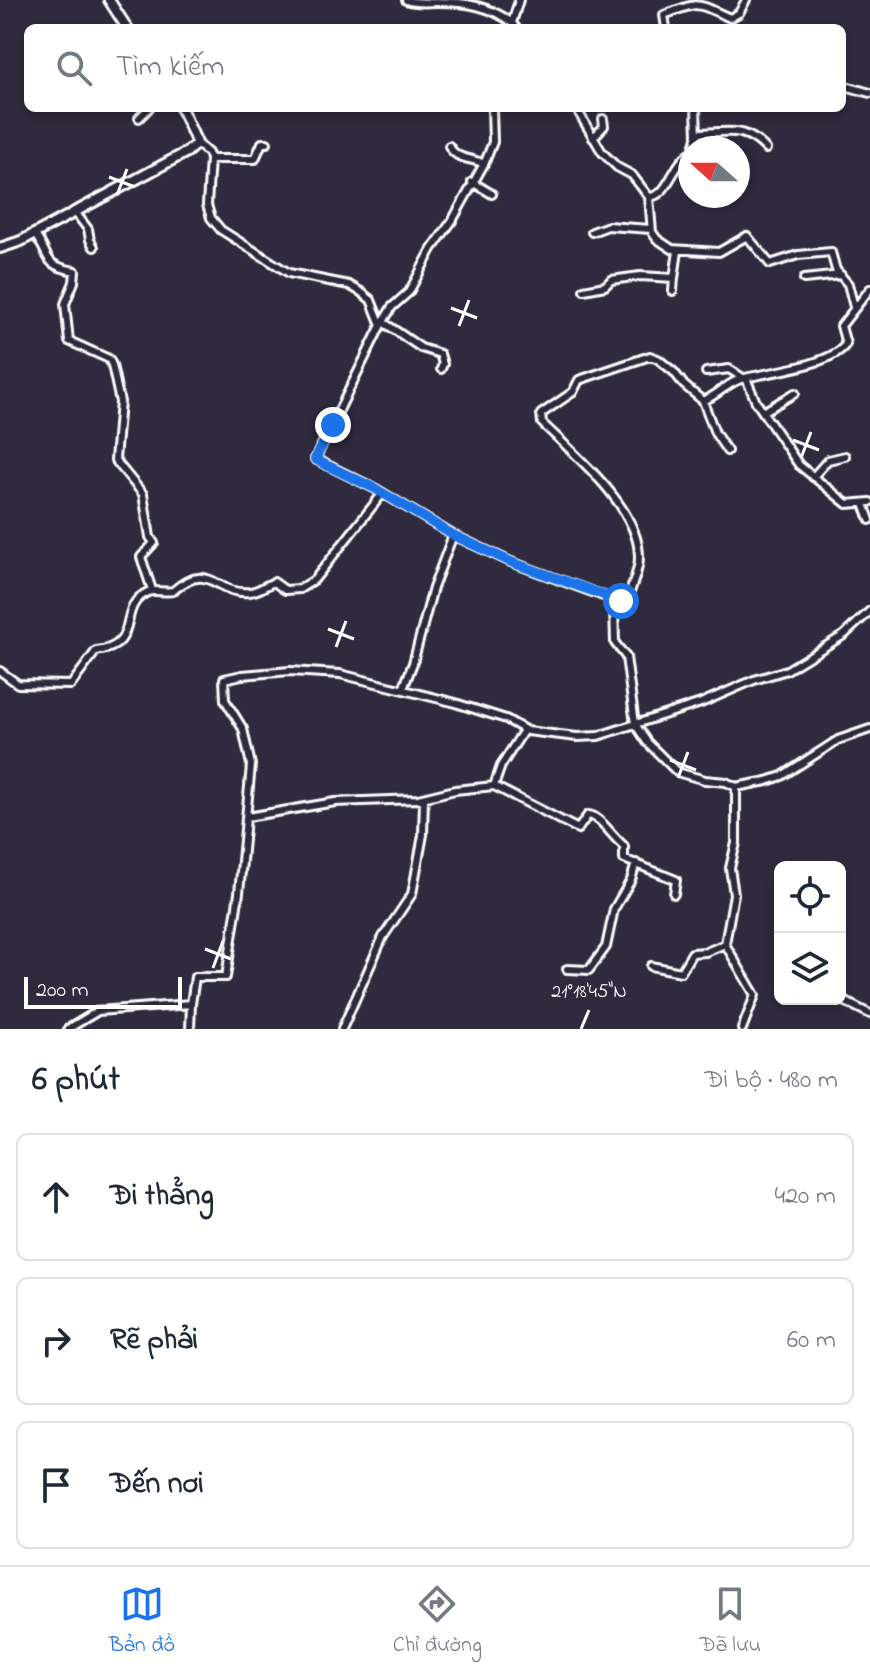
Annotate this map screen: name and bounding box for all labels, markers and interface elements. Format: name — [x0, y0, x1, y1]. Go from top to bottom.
search box — [24, 24, 846, 112]
icon: search — [52, 46, 96, 90]
text: Tìm kiếm — [116, 46, 225, 90]
north arrow — [678, 136, 750, 208]
route end — [315, 407, 351, 443]
route start — [603, 583, 639, 619]
map controls — [774, 861, 846, 1005]
button: locate — [774, 861, 846, 933]
button: layers — [774, 933, 846, 1005]
scale bar — [24, 973, 182, 1009]
text: 200 m — [36, 975, 89, 1007]
text: 21°18'45"N — [551, 978, 627, 1007]
text: 6 phút — [32, 1056, 120, 1106]
text: Đi bộ · 480 m — [704, 1062, 838, 1100]
icon: ahead — [34, 1175, 78, 1219]
text: Đi thẳng — [110, 1175, 214, 1219]
text: 420 m — [774, 1178, 836, 1216]
icon: right — [34, 1319, 78, 1363]
text: Rẽ phải — [110, 1319, 198, 1363]
text: 60 m — [787, 1322, 836, 1360]
icon: arrive — [34, 1463, 78, 1507]
text: Đến nơi — [110, 1463, 204, 1507]
tab: Bản đồ — [109, 1582, 175, 1662]
tab: Chỉ đường — [393, 1582, 482, 1662]
tab: Đã lưu — [700, 1582, 761, 1662]

